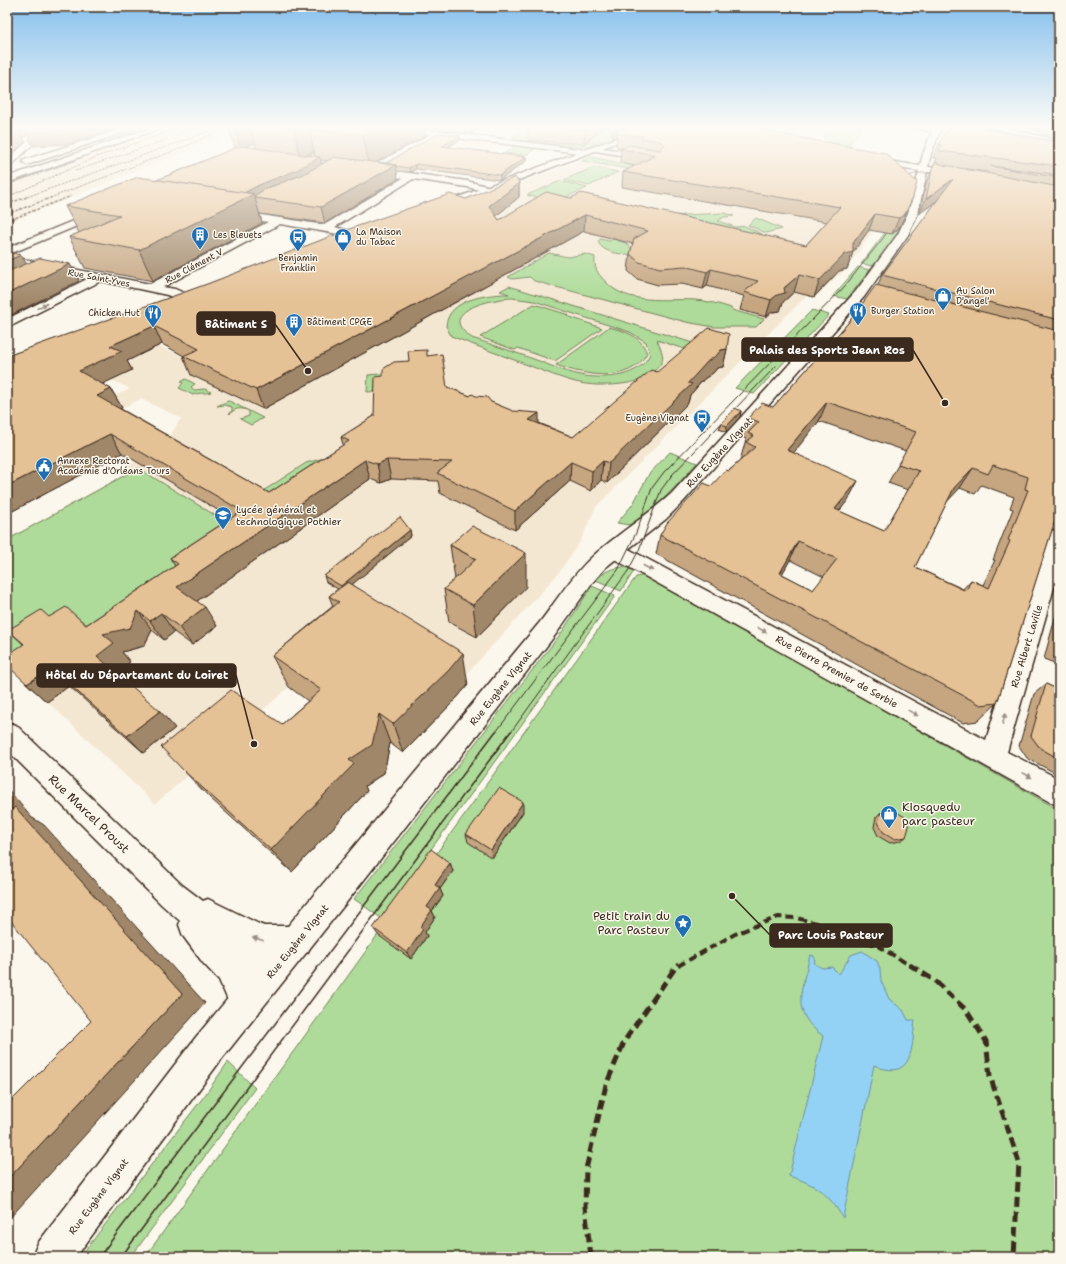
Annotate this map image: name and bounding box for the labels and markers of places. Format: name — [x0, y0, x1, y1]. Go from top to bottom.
building icon: Les Bleuets — [190, 225, 210, 250]
place label: La Maison du Tabac — [356, 226, 402, 248]
bus stop icon: Benjamin Franklin — [288, 227, 308, 252]
shop icon: La Maison du Tabac — [333, 227, 353, 252]
place label: Les Bleuets — [213, 229, 262, 241]
place label: Benjamin Franklin — [278, 252, 318, 274]
place label: Au Salon D'angel' — [956, 285, 995, 307]
shop icon: Au Salon D'angel' — [933, 286, 953, 311]
restaurant icon: Burger Station — [848, 301, 868, 326]
restaurant icon: Chicken Hut — [143, 303, 163, 328]
place label: Burger Station — [871, 305, 935, 317]
place label: Chicken Hut — [88, 307, 140, 319]
callout: Bâtiment S — [197, 312, 275, 335]
building icon: Bâtiment CPGE — [284, 312, 304, 337]
place label: Bâtiment CPGE — [307, 316, 372, 328]
callout: Palais des Sports Jean Ros — [742, 338, 913, 361]
bus stop icon: Eugène Vignat — [692, 408, 712, 433]
place label: Eugène Vignat — [626, 412, 689, 424]
place label: Annexe Rectorat Académie d'Orléans Tours — [57, 455, 170, 477]
public building icon: Annexe Rectorat Académie d'Orléans Tours — [34, 456, 54, 481]
place label: Lycée général et technologique Pothier — [236, 503, 342, 528]
school or university icon: Lycée général et technologique Pothier — [213, 505, 233, 530]
callout: Hôtel du Département du Loiret — [37, 664, 236, 687]
place label: Kiosquedu parc pasteur — [902, 799, 976, 829]
shop icon: Kiosquedu parc pasteur — [879, 804, 899, 829]
place label: Petit train du Parc Pasteur — [593, 908, 670, 938]
place icon: Petit train du Parc Pasteur — [673, 913, 693, 938]
callout: Parc Louis Pasteur — [770, 924, 892, 947]

